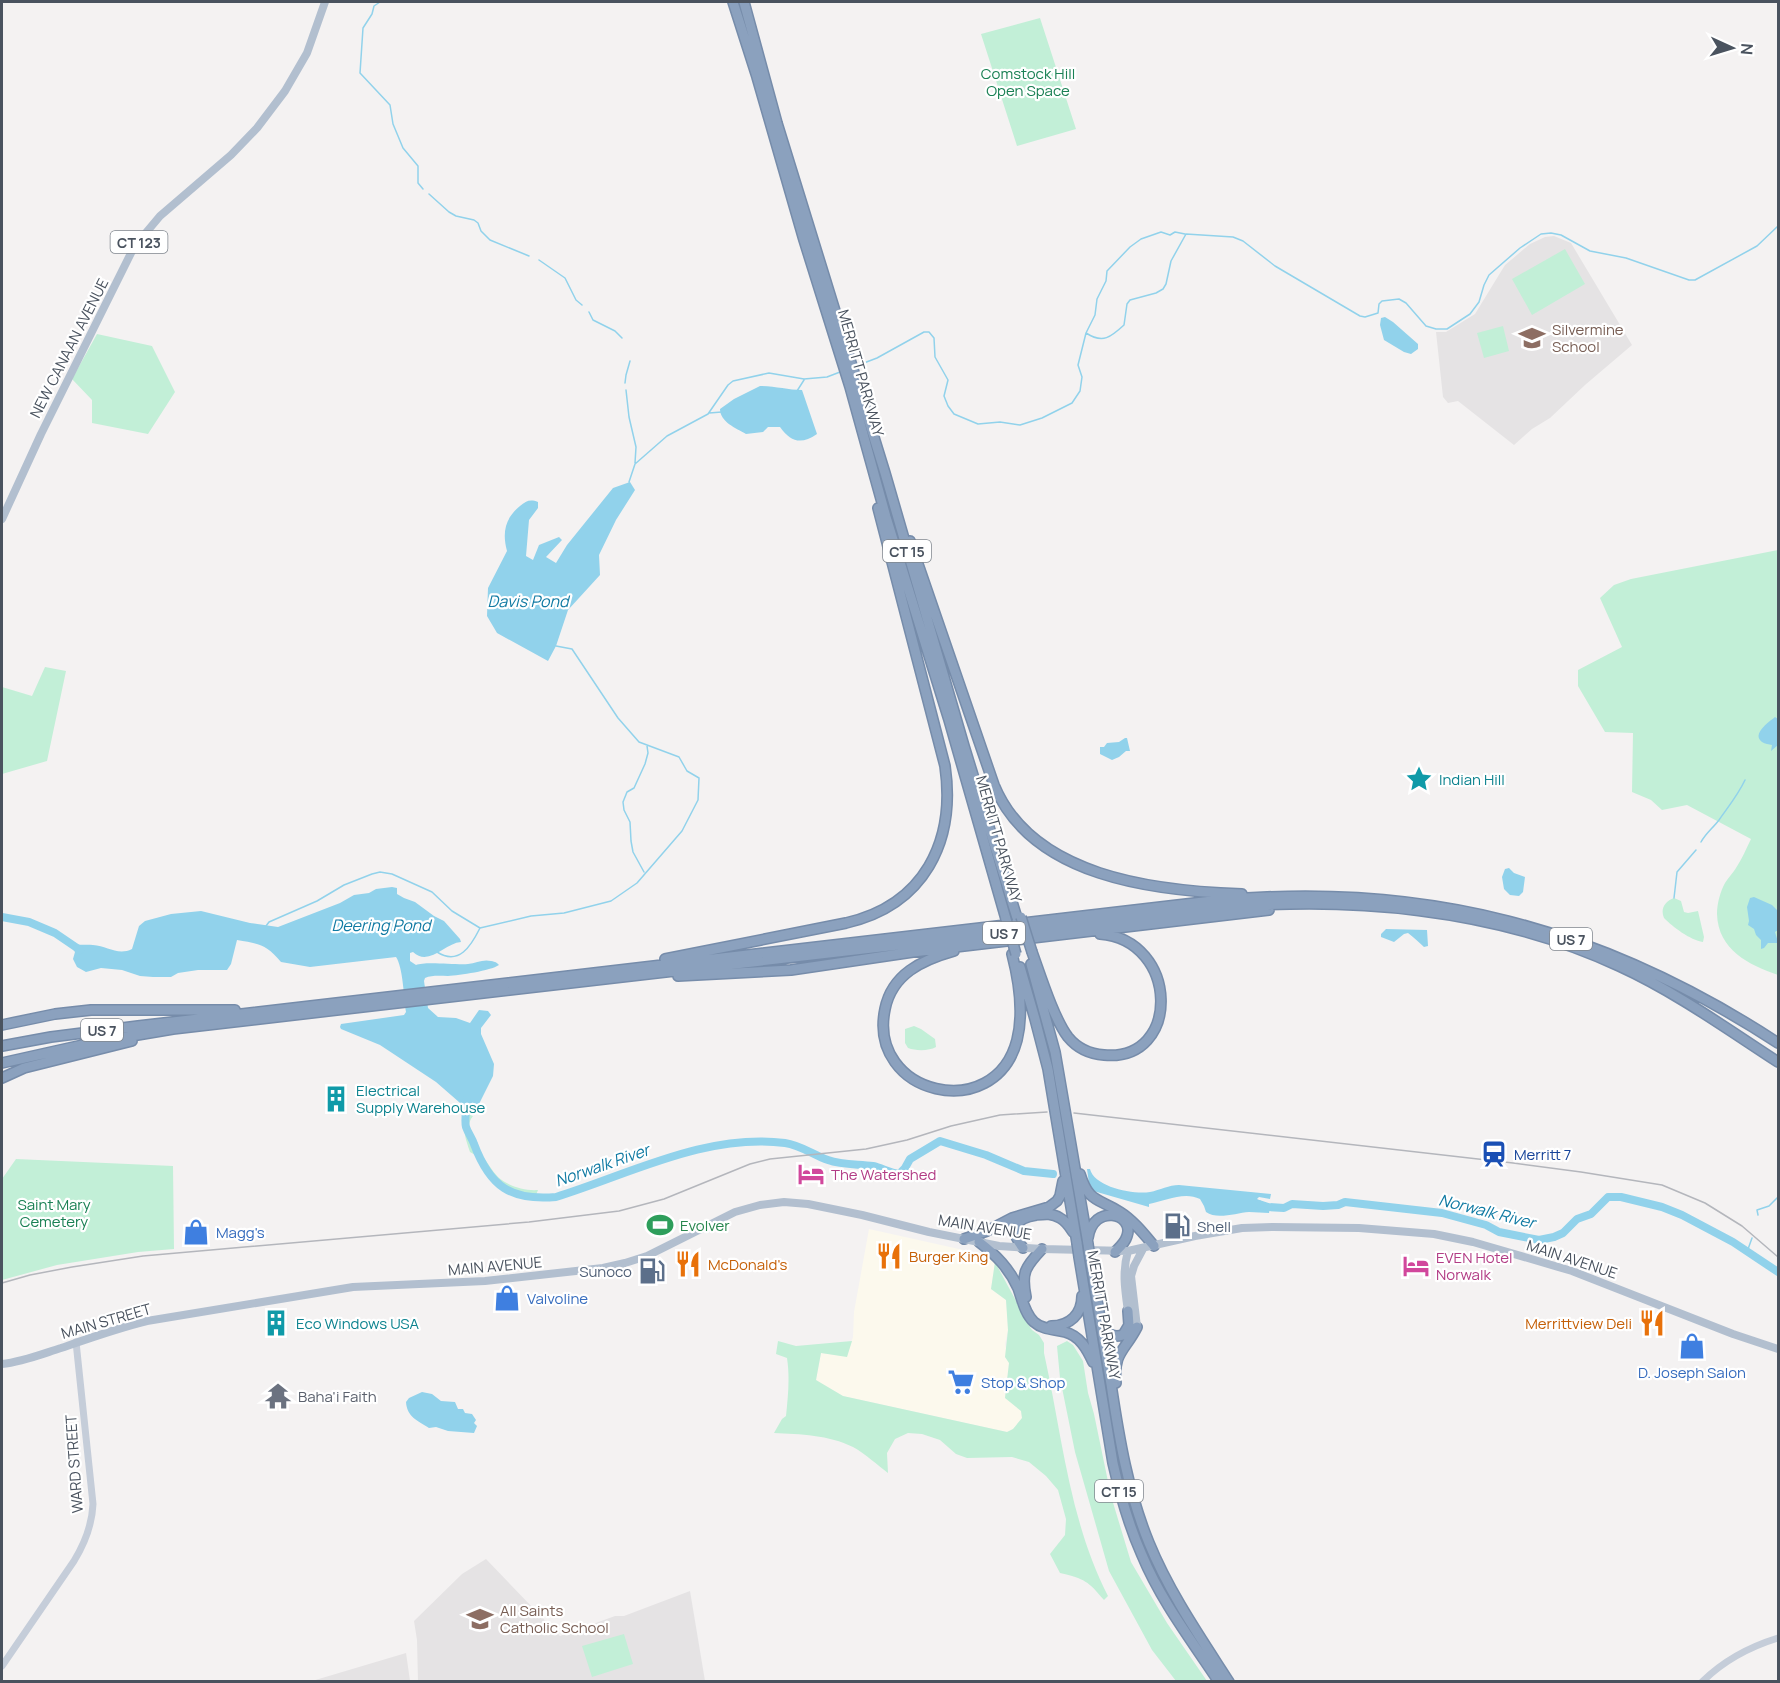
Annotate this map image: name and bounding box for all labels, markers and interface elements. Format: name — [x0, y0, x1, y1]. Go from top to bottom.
north arrow — [1702, 18, 1762, 78]
text: N — [1736, 43, 1758, 56]
park label: Comstock Hill Open Space — [981, 63, 1075, 101]
road number: CT 123 — [110, 231, 168, 253]
street label: NEW CANAAN AVENUE — [25, 275, 113, 421]
street label: MERRITT PARKWAY — [833, 307, 889, 439]
place label: Silvermine School — [1552, 319, 1624, 357]
school or university icon: Silvermine School — [1517, 323, 1547, 353]
road number: CT 15 — [883, 540, 931, 562]
water label: Davis Pond — [488, 590, 571, 612]
place icon: Indian Hill — [1404, 764, 1434, 794]
place label: Indian Hill — [1439, 769, 1505, 790]
street label: MERRITT PARKWAY — [971, 773, 1027, 905]
water label: Deering Pond — [331, 914, 433, 936]
road number: US 7 — [983, 922, 1025, 944]
road number: US 7 — [1550, 928, 1592, 950]
road number: US 7 — [81, 1019, 123, 1041]
place label: Electrical Supply Warehouse — [356, 1080, 486, 1118]
building icon: Electrical Supply Warehouse — [321, 1084, 351, 1114]
water label: Norwalk River — [552, 1138, 654, 1191]
station icon: Merritt 7 — [1479, 1139, 1509, 1169]
place label: Merritt 7 — [1514, 1144, 1571, 1165]
hotel icon: The Watershed — [796, 1159, 826, 1189]
place label: The Watershed — [831, 1164, 936, 1185]
water label: Norwalk River — [1437, 1188, 1540, 1234]
park label: Saint Mary Cemetery — [17, 1194, 91, 1232]
street label: MAIN AVENUE — [937, 1209, 1033, 1245]
sports icon: Evolver — [645, 1210, 675, 1240]
fuel station icon: Shell — [1162, 1211, 1192, 1241]
place label: Evolver — [680, 1215, 730, 1236]
place label: Shell — [1197, 1216, 1231, 1237]
shop icon: Magg's — [181, 1217, 211, 1247]
place label: Magg's — [216, 1222, 265, 1243]
street label: MAIN AVENUE — [1524, 1234, 1620, 1284]
restaurant icon: Burger King — [874, 1241, 904, 1271]
place label: Burger King — [909, 1246, 988, 1267]
place label: EVEN Hotel Norwalk — [1436, 1247, 1513, 1285]
restaurant icon: McDonald's — [673, 1249, 703, 1279]
street label: MERRITT PARKWAY — [1082, 1249, 1126, 1382]
street label: MAIN AVENUE — [447, 1251, 543, 1281]
hotel icon: EVEN Hotel Norwalk — [1401, 1251, 1431, 1281]
place label: McDonald's — [708, 1254, 787, 1275]
fuel station icon: Sunoco — [637, 1256, 667, 1286]
place label: Sunoco — [579, 1261, 632, 1282]
shop icon: Valvoline — [492, 1283, 522, 1313]
place label: Valvoline — [527, 1288, 588, 1309]
street label: MAIN STREET — [59, 1298, 153, 1344]
building icon: Eco Windows USA — [261, 1308, 291, 1338]
restaurant icon: Merrittview Deli — [1637, 1308, 1667, 1338]
place label: Eco Windows USA — [296, 1313, 419, 1334]
place label: Merrittview Deli — [1525, 1313, 1632, 1334]
shop icon: D. Joseph Salon — [1677, 1331, 1707, 1361]
place label: D. Joseph Salon — [1638, 1362, 1746, 1383]
supermarket icon: Stop & Shop — [946, 1367, 976, 1397]
place label: Stop & Shop — [981, 1372, 1066, 1393]
temple icon: Baha'i Faith — [263, 1381, 293, 1411]
place label: Baha'i Faith — [298, 1386, 377, 1407]
street label: WARD STREET — [60, 1414, 88, 1514]
road number: CT 15 — [1095, 1480, 1143, 1502]
place label: All Saints Catholic School — [500, 1600, 609, 1638]
school or university icon: All Saints Catholic School — [465, 1604, 495, 1634]

